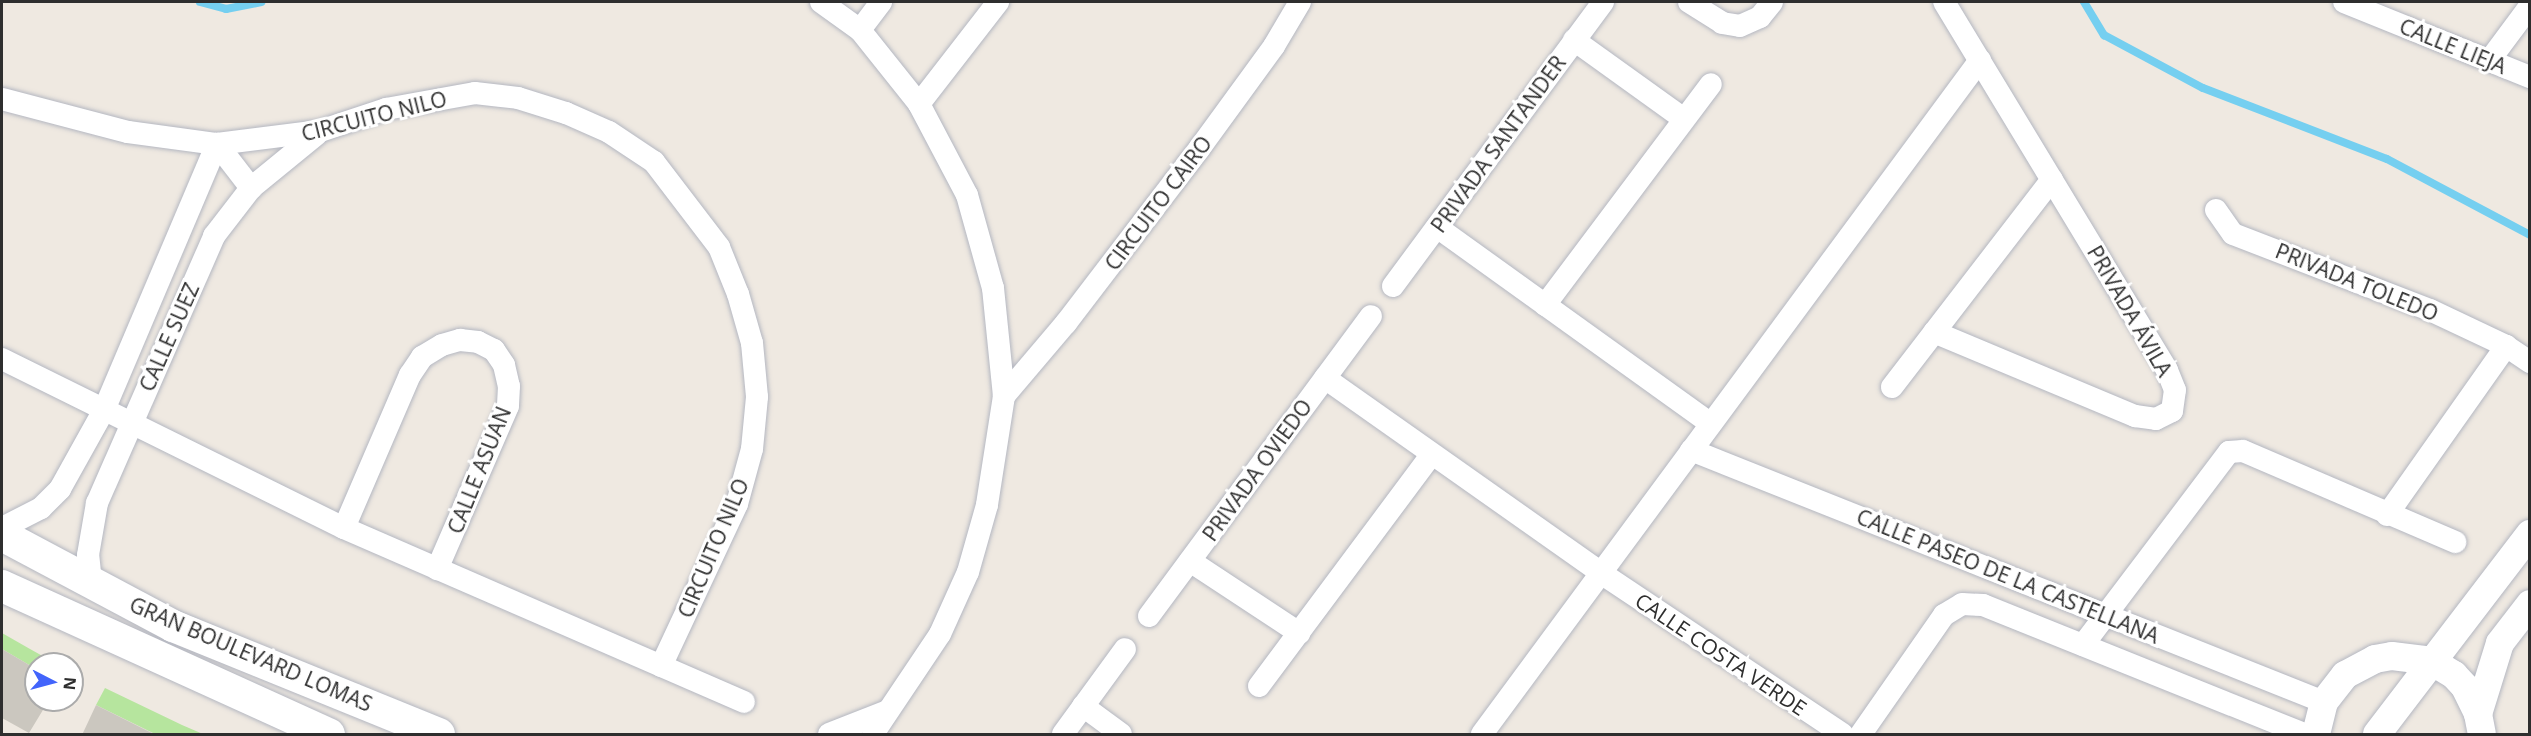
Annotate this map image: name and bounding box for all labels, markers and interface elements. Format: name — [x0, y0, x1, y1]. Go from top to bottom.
street label: CALLE LIEJA — [2396, 13, 2510, 79]
street label: PRIVADA SANTANDER — [1425, 51, 1571, 237]
street label: CIRCUITO NILO — [299, 86, 449, 146]
street label: CIRCUITO CAIRO — [1099, 131, 1217, 275]
street label: PRIVADA TOLEDO — [2272, 238, 2442, 326]
street label: PRIVADA ÁVILA — [2082, 241, 2178, 381]
street label: CALLE SUEZ — [134, 279, 204, 395]
street label: PRIVADA OVIEDO — [1197, 394, 1317, 546]
street label: CALLE ASUAN — [442, 403, 516, 537]
street label: CIRCUITO NILO — [672, 475, 754, 621]
street label: CALLE PASEO DE LA CASTELLANA — [1853, 504, 2163, 648]
street label: CALLE COSTA VERDE — [1631, 587, 1811, 721]
street label: GRAN BOULEVARD LOMAS — [126, 591, 376, 717]
north arrow — [24, 652, 84, 712]
text: N — [58, 676, 82, 691]

